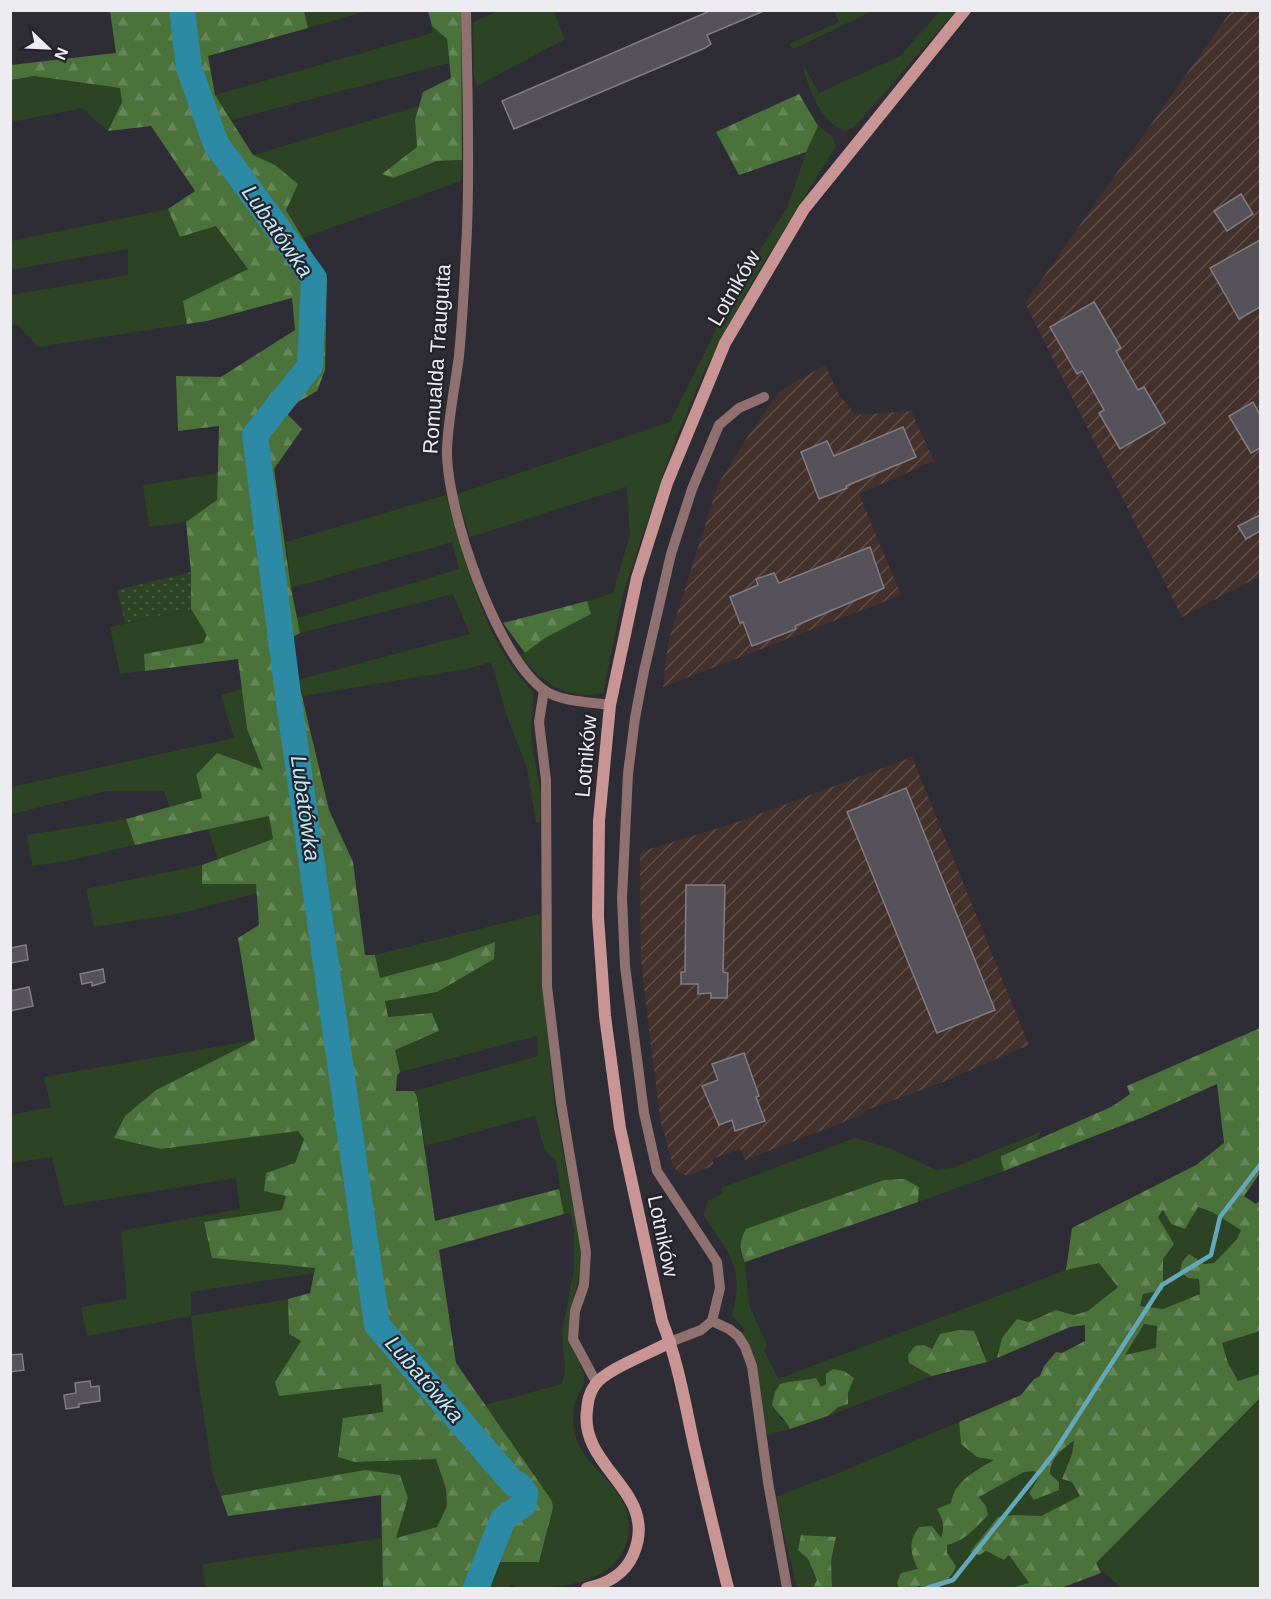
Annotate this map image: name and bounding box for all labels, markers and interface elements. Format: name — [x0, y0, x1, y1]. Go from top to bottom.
north arrow — [18, 18, 78, 78]
text: N — [51, 45, 71, 62]
water label: Lubatówka — [237, 181, 318, 282]
street label: Lotników — [703, 245, 765, 329]
street label: Romualda Traugutta — [418, 263, 455, 455]
street label: Lotników — [570, 713, 601, 798]
water label: Lubatówka — [286, 754, 325, 863]
street label: Lotników — [644, 1193, 684, 1280]
water label: Lubatówka — [380, 1331, 469, 1428]

